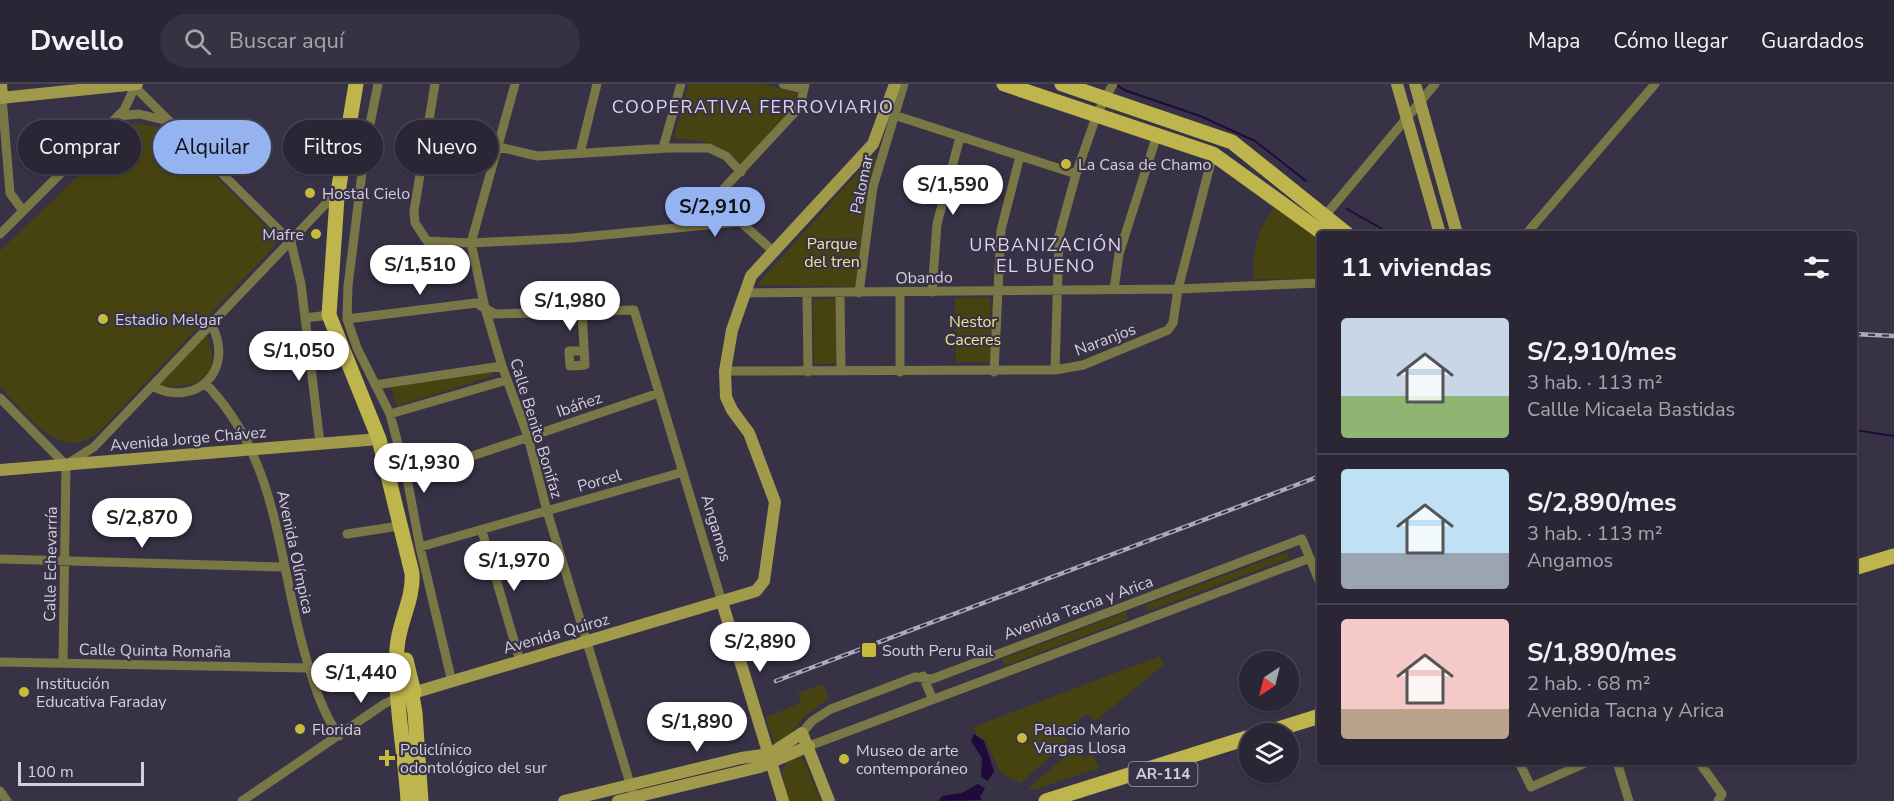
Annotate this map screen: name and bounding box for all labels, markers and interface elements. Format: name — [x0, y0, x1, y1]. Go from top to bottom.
search box — [160, 14, 580, 68]
text: Dwello — [30, 22, 124, 60]
icon: search — [181, 25, 214, 58]
text: Buscar aquí — [229, 26, 344, 56]
text: Mapa — [1528, 27, 1580, 55]
text: Cómo llegar — [1613, 27, 1728, 55]
text: Guardados — [1761, 27, 1864, 55]
district label: COOPERATIVA FERROVIARIO — [612, 95, 894, 119]
chip: Comprar — [18, 120, 141, 174]
chip: Alquilar — [153, 120, 271, 174]
chip: Filtros — [283, 120, 383, 174]
chip: Nuevo — [395, 120, 498, 174]
street label: Palomar — [845, 152, 879, 216]
place label: La Casa de Chamo — [1078, 154, 1212, 176]
marker: La Casa de Chamo — [1059, 157, 1073, 171]
pin: S/1,590 — [898, 165, 1008, 216]
text: S/1,590 — [917, 171, 989, 198]
place label: Hostal Cielo — [322, 183, 410, 205]
marker: Hostal Cielo — [303, 186, 317, 200]
pin: S/2,910 — [660, 187, 770, 238]
text: S/2,910 — [679, 193, 751, 220]
place label: Mafre — [262, 224, 304, 246]
marker: Mafre — [309, 227, 323, 241]
park label: Parque del tren — [804, 233, 860, 273]
district label: URBANIZACIÓN EL BUENO — [969, 233, 1123, 278]
pin: S/1,510 — [365, 245, 475, 296]
text: 11 viviendas — [1341, 250, 1492, 285]
text: S/1,510 — [384, 251, 456, 278]
icon: filters — [1800, 251, 1833, 284]
street label: Obando — [895, 266, 953, 289]
pin: S/1,980 — [515, 281, 625, 332]
text: S/1,980 — [534, 287, 606, 314]
place label: Estadio Melgar — [115, 309, 223, 331]
park label: Nestor Caceres — [945, 311, 1001, 351]
marker: Estadio Melgar — [96, 312, 110, 326]
street label: Naranjos — [1072, 318, 1139, 362]
pin: S/1,050 — [244, 331, 354, 382]
text: S/2,910/mes — [1527, 334, 1677, 369]
text: S/1,050 — [263, 337, 335, 364]
icon: home — [1389, 342, 1461, 414]
street label: Calle Benito Bonifaz — [504, 356, 568, 501]
text: 3 hab. · 113 m² — [1527, 369, 1663, 396]
street label: Ibáñez — [554, 387, 605, 423]
text: Callle Micaela Bastidas — [1527, 396, 1735, 423]
street label: Avenida Jorge Chávez — [109, 421, 267, 457]
pin: S/1,930 — [369, 443, 479, 494]
text: S/1,930 — [388, 449, 460, 476]
street label: Porcel — [575, 464, 624, 498]
text: S/2,890/mes — [1527, 485, 1677, 520]
street label: Avenida Olímpica — [271, 488, 319, 616]
street label: Angamos — [695, 492, 737, 564]
icon: home — [1389, 493, 1461, 565]
pin: S/2,870 — [87, 498, 197, 549]
text: S/2,870 — [106, 504, 178, 531]
street label: Calle Echevarría — [39, 506, 63, 622]
text: 3 hab. · 113 m² — [1527, 520, 1663, 547]
pin: S/1,970 — [459, 541, 569, 592]
text: S/1,970 — [478, 547, 550, 574]
text: Angamos — [1527, 547, 1613, 574]
street label: Avenida Tacna y Arica — [1000, 571, 1156, 645]
street label: Avenida Quiroz — [501, 608, 612, 660]
pin: S/2,890 — [705, 622, 815, 673]
text: S/2,890 — [724, 628, 796, 655]
text: S/1,890/mes — [1527, 635, 1677, 670]
street label: Calle Quinta Romaña — [79, 639, 231, 663]
place label: South Peru Rail — [882, 640, 993, 662]
marker: South Peru Rail — [860, 641, 878, 659]
icon: home — [1389, 643, 1461, 715]
north arrow — [1239, 651, 1299, 711]
map controls — [1239, 651, 1299, 783]
pin: S/1,440 — [306, 653, 416, 704]
text: S/1,440 — [325, 659, 397, 686]
text: 2 hab. · 68 m² — [1527, 670, 1651, 697]
place label: Institución Educativa Faraday — [36, 673, 167, 713]
marker: Institución Educativa Faraday — [17, 685, 31, 699]
text: Avenida Tacna y Arica — [1527, 697, 1724, 724]
pin: S/1,890 — [642, 702, 752, 753]
text: S/1,890 — [661, 708, 733, 735]
place label: Florida — [312, 719, 362, 741]
place label: Palacio Mario Vargas Llosa — [1033, 719, 1130, 759]
marker: Florida — [293, 722, 307, 736]
button: layers — [1239, 723, 1299, 783]
marker: Palacio Mario Vargas Llosa — [1015, 731, 1029, 745]
place label: Policlínico odontológico del sur — [400, 739, 547, 779]
place label: Museo de arte contemporáneo — [856, 740, 968, 780]
marker: Policlínico odontológico del sur — [378, 749, 396, 767]
marker: Museo de arte contemporáneo — [837, 752, 851, 766]
scale bar — [18, 759, 144, 786]
text: 100 m — [27, 761, 74, 783]
road number: AR-114 — [1128, 762, 1198, 786]

